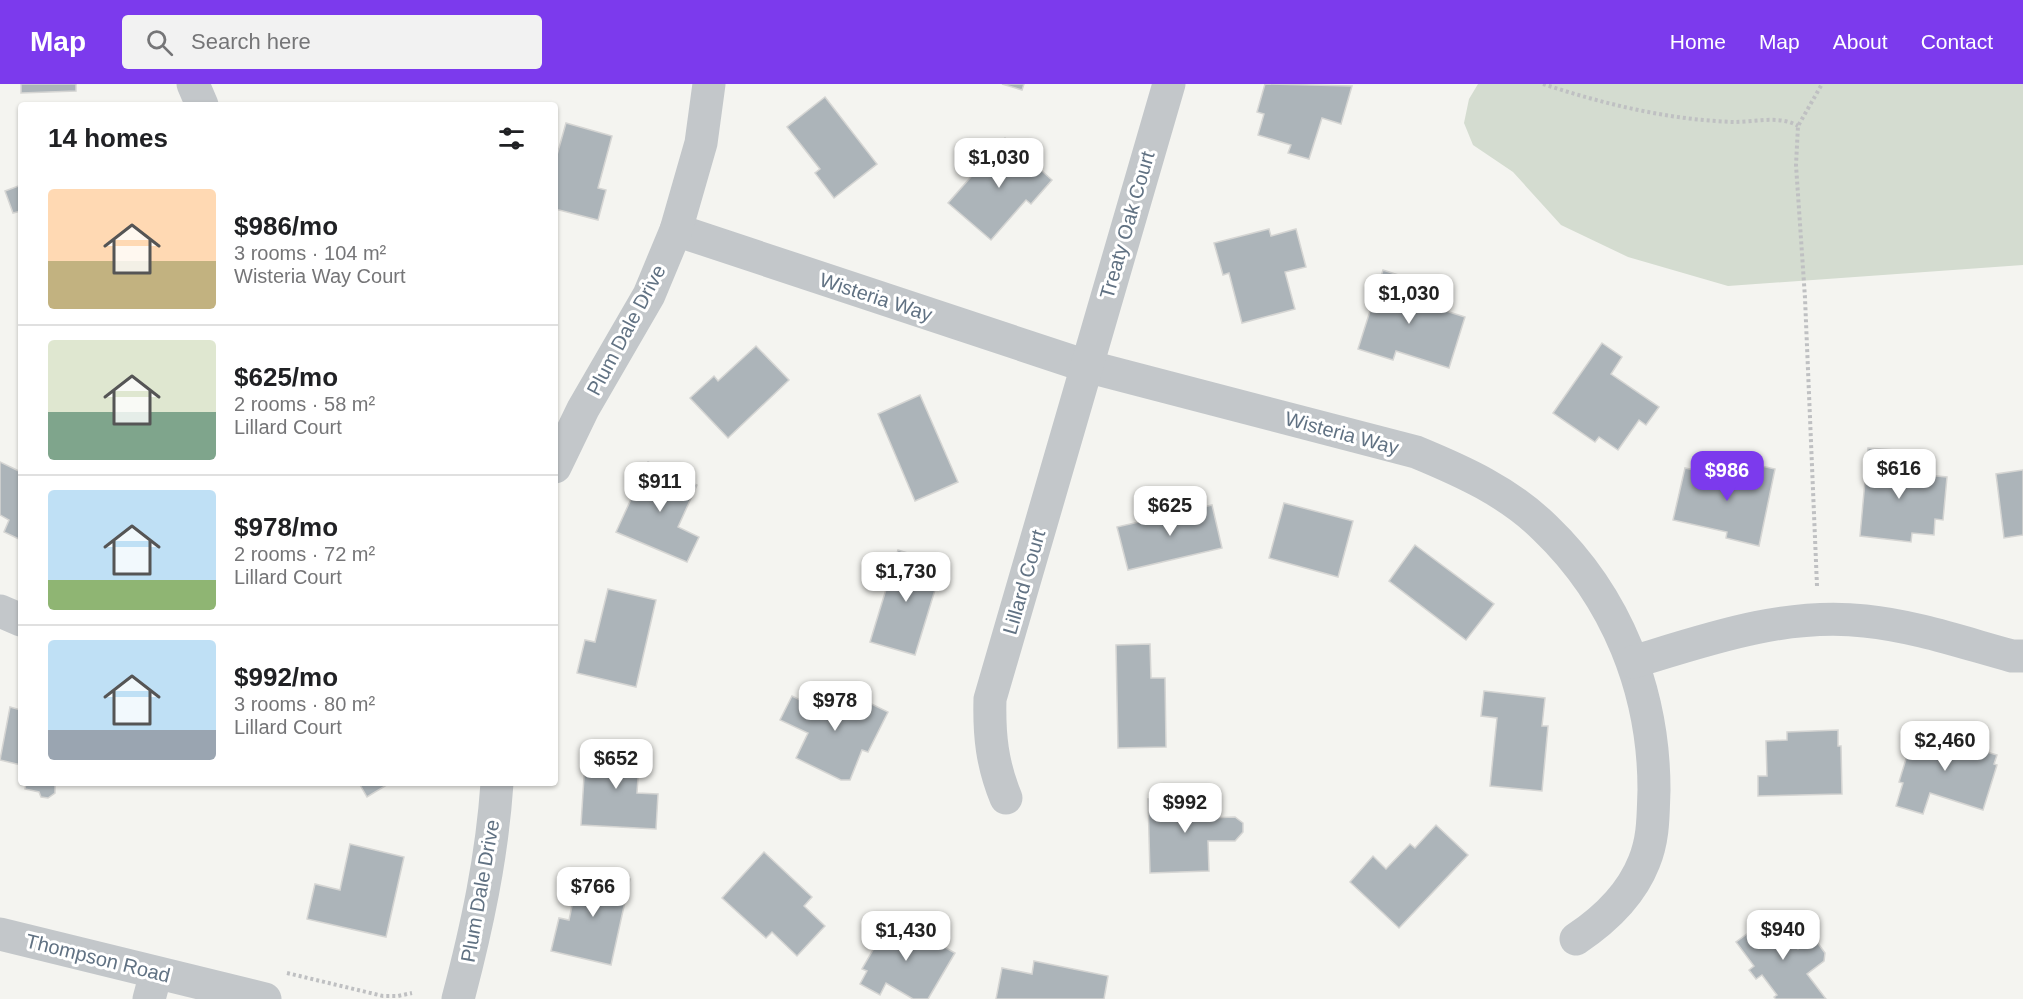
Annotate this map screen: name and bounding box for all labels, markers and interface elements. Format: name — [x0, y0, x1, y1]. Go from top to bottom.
search box — [122, 15, 542, 69]
text: Map — [30, 26, 86, 57]
icon: search — [143, 26, 176, 59]
text: Search here — [191, 29, 311, 54]
text: Home — [1670, 30, 1726, 53]
text: Map — [1759, 30, 1800, 53]
text: About — [1833, 30, 1888, 53]
text: Contact — [1921, 30, 1993, 53]
icon: filters — [495, 122, 528, 155]
text: 14 homes — [48, 123, 168, 153]
pin: $1,030 — [950, 138, 1048, 189]
text: $1,030 — [968, 146, 1030, 168]
street label: Treaty Oak Court — [1095, 148, 1159, 301]
text: $986/mo — [234, 211, 338, 241]
icon: home — [96, 213, 168, 285]
text: 3 rooms · 104 m² — [234, 242, 386, 264]
street label: Plum Dale Drive — [582, 261, 670, 399]
text: Wisteria Way Court — [234, 265, 406, 287]
street label: Wisteria Way — [817, 268, 935, 326]
pin: $1,030 — [1360, 274, 1458, 325]
text: $1,030 — [1378, 282, 1440, 304]
text: $625/mo — [234, 362, 338, 392]
icon: home — [96, 364, 168, 436]
text: 2 rooms · 58 m² — [234, 393, 375, 415]
street label: Wisteria Way — [1283, 407, 1401, 459]
text: Lillard Court — [234, 416, 342, 438]
pin: $616 — [1863, 449, 1935, 500]
pin: $986 — [1691, 451, 1763, 502]
text: $616 — [1877, 457, 1921, 479]
text: $986 — [1705, 459, 1749, 481]
pin: $911 — [624, 462, 696, 513]
text: $911 — [638, 470, 682, 492]
pin: $625 — [1134, 486, 1206, 537]
text: $625 — [1148, 494, 1192, 516]
text: $978/mo — [234, 512, 338, 542]
icon: home — [96, 514, 168, 586]
street label: Lillard Court — [999, 527, 1050, 637]
text: 2 rooms · 72 m² — [234, 543, 375, 565]
pin: $1,730 — [857, 552, 955, 603]
text: $1,730 — [875, 560, 937, 582]
text: Lillard Court — [234, 566, 342, 588]
text: $992/mo — [234, 662, 338, 692]
icon: home — [96, 664, 168, 736]
pin: $978 — [799, 681, 871, 732]
text: $978 — [813, 689, 857, 711]
text: 3 rooms · 80 m² — [234, 693, 375, 715]
text: Lillard Court — [234, 716, 342, 738]
pin: $2,460 — [1896, 721, 1994, 772]
text: $2,460 — [1914, 729, 1976, 751]
pin: $652 — [580, 739, 652, 790]
text: $652 — [594, 747, 638, 769]
pin: $992 — [1149, 783, 1221, 834]
text: $992 — [1163, 791, 1207, 813]
street label: Plum Dale Drive — [457, 818, 503, 964]
pin: $766 — [557, 867, 629, 918]
text: $766 — [571, 875, 615, 897]
pin: $940 — [1747, 910, 1819, 961]
pin: $1,430 — [857, 911, 955, 962]
text: $940 — [1761, 918, 1805, 940]
text: $1,430 — [875, 919, 937, 941]
street label: Thompson Road — [24, 929, 172, 987]

